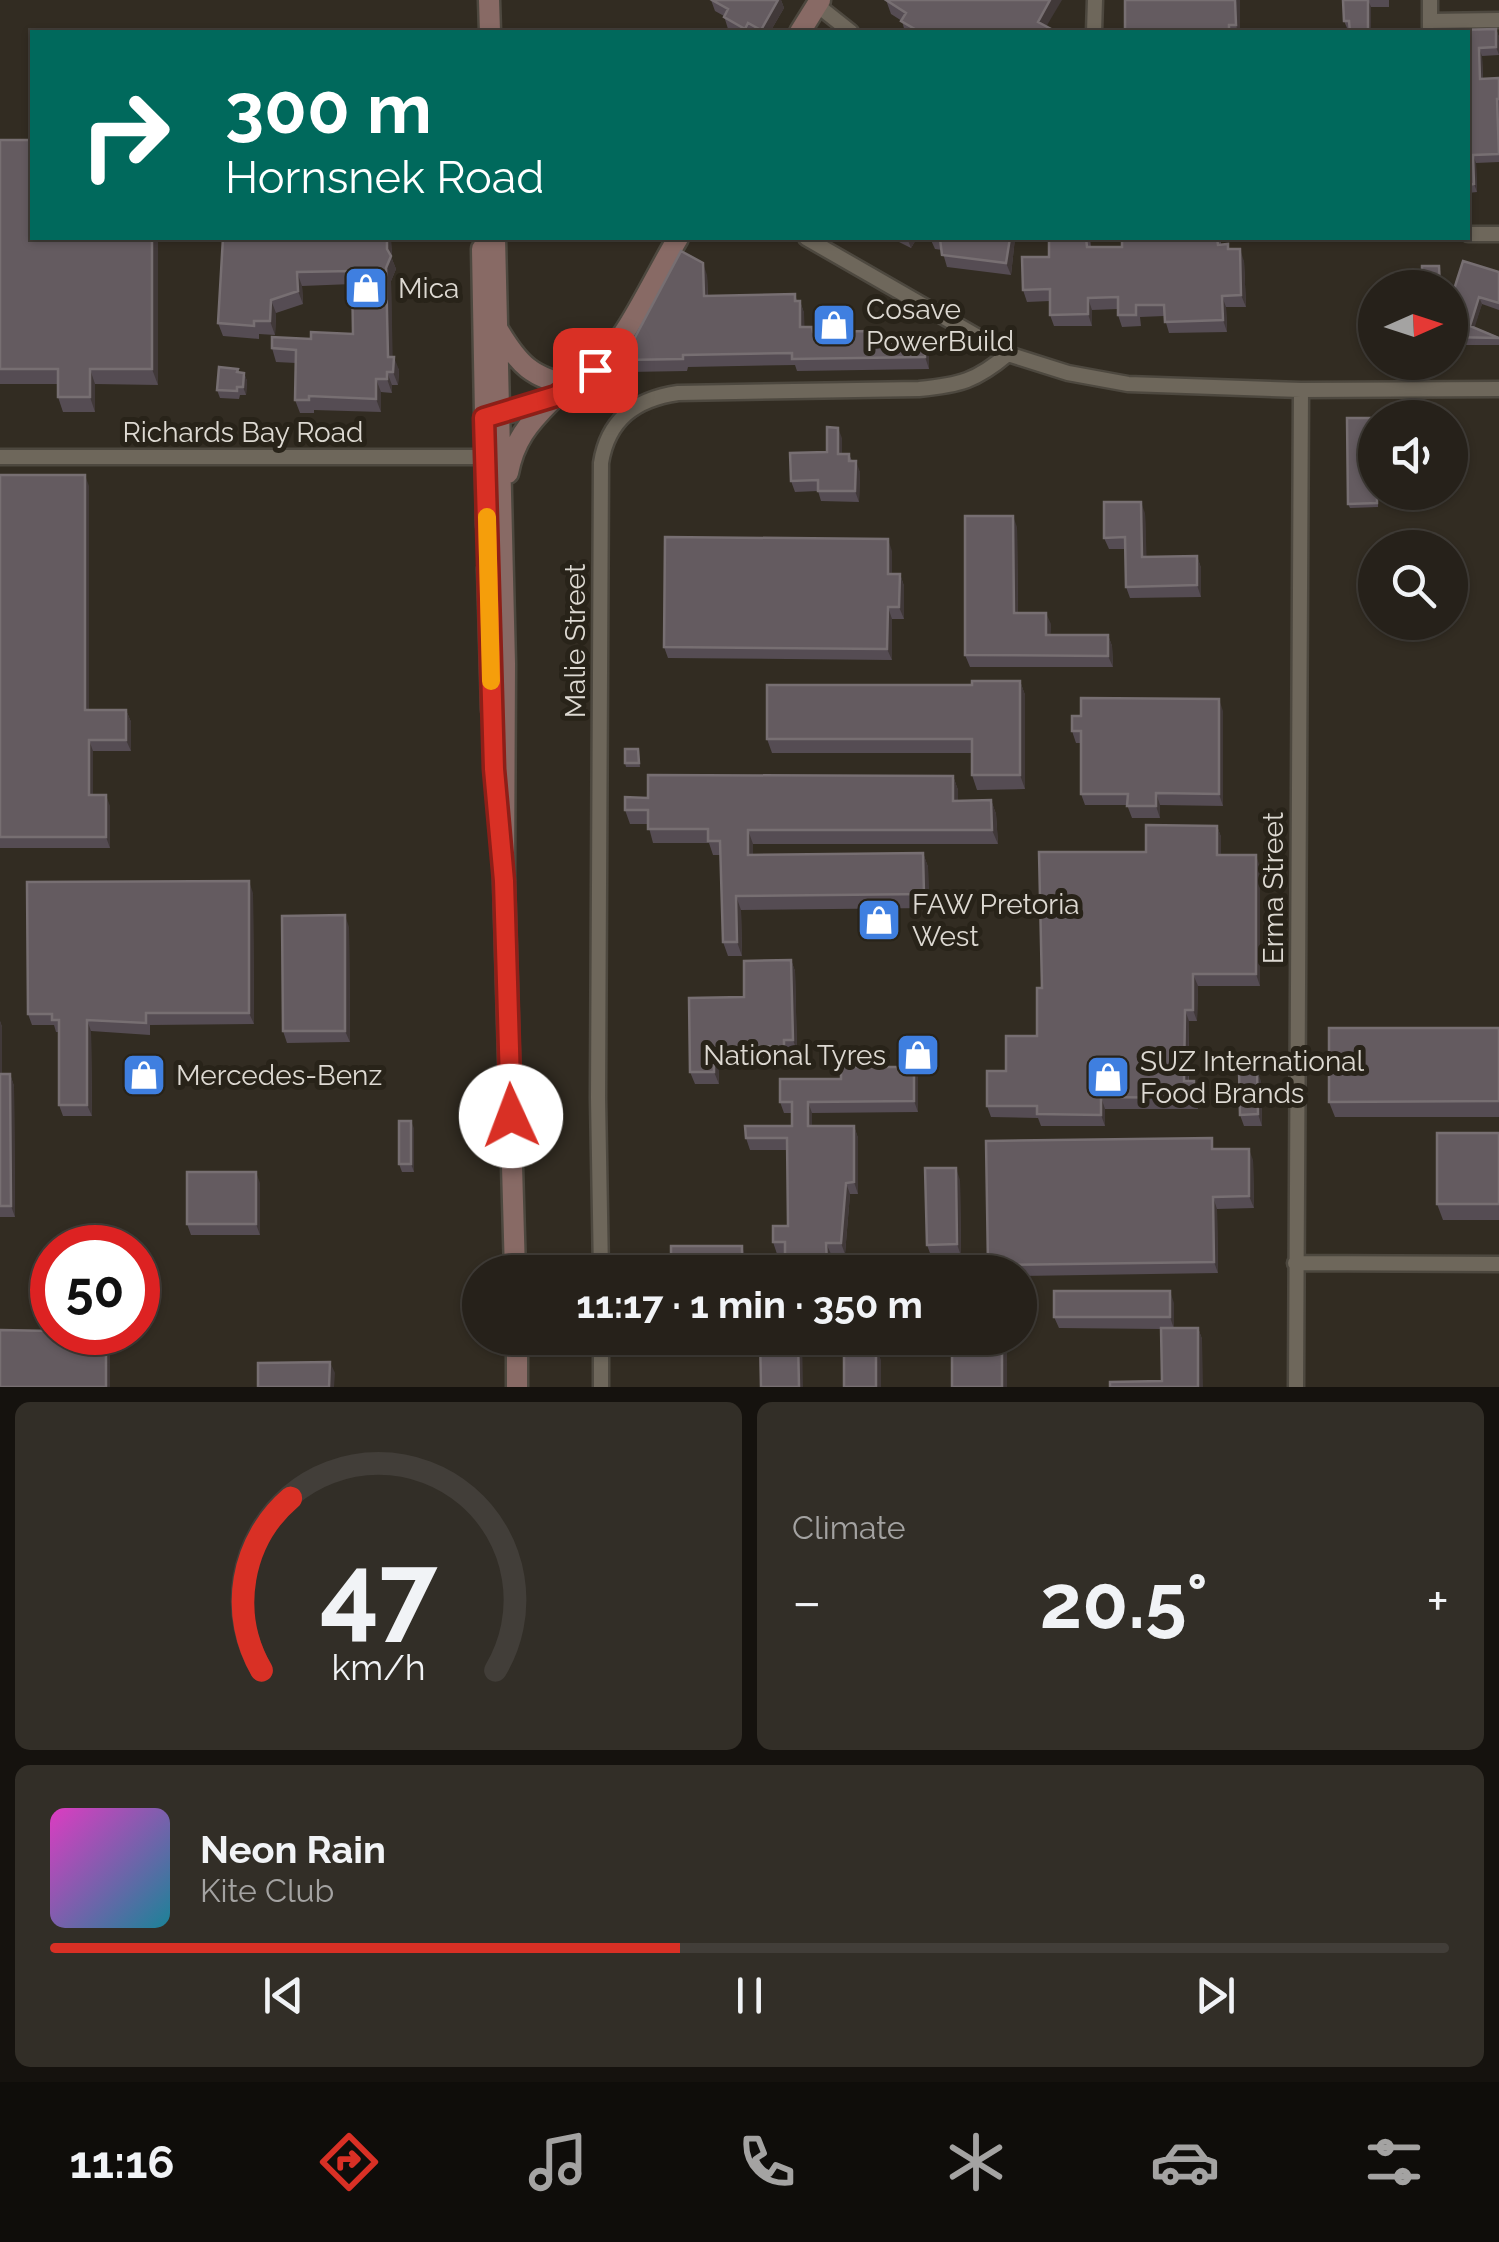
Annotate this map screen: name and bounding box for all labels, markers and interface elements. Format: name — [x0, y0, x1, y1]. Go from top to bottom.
text: 300 m — [225, 67, 432, 149]
icon: right — [60, 70, 190, 200]
text: Hornsnek Road — [225, 151, 544, 204]
shop icon: Mica — [343, 265, 389, 311]
north arrow — [1358, 270, 1468, 380]
map controls — [1358, 270, 1468, 640]
place label: Mica — [398, 272, 459, 305]
place label: Cosave PowerBuild — [866, 293, 1014, 358]
shop icon: Cosave PowerBuild — [811, 302, 857, 348]
pin — [553, 328, 638, 413]
icon: arrive — [568, 343, 623, 398]
button: sound — [1358, 400, 1468, 510]
street label: Richards Bay Road — [123, 416, 363, 449]
button: search — [1358, 530, 1468, 640]
street label: Malie Street — [559, 563, 592, 718]
street label: Erma Street — [1257, 811, 1290, 964]
place label: FAW Pretoria West — [912, 888, 1080, 953]
shop icon: FAW Pretoria West — [856, 897, 902, 943]
shop icon: National Tyres — [895, 1032, 941, 1078]
place label: National Tyres — [703, 1039, 886, 1072]
place label: SUZ International Food Brands — [1140, 1045, 1365, 1110]
shop icon: Mercedes-Benz — [121, 1052, 167, 1098]
shop icon: SUZ International Food Brands — [1085, 1054, 1131, 1100]
place label: Mercedes-Benz — [176, 1059, 382, 1092]
position arrow — [459, 1064, 563, 1168]
speed limit sign: 50 — [30, 1225, 160, 1355]
text: 11:17 · 1 min · 350 m — [576, 1282, 923, 1327]
text: Climate — [792, 1509, 906, 1546]
text: 47 — [320, 1530, 438, 1652]
text: 20.5° — [1040, 1557, 1208, 1646]
text: − — [792, 1569, 822, 1634]
text: + — [1426, 1569, 1449, 1634]
text: km/h — [331, 1646, 426, 1688]
text: Neon Rain — [200, 1827, 386, 1872]
text: Kite Club — [200, 1872, 334, 1909]
icon: previous — [256, 1968, 311, 2023]
icon: pause — [722, 1968, 777, 2023]
icon: next — [1188, 1968, 1243, 2023]
icon: directions — [314, 2127, 384, 2197]
icon: music — [523, 2127, 593, 2197]
icon: phone — [732, 2127, 802, 2197]
icon: climate — [941, 2127, 1011, 2197]
icon: car — [1150, 2127, 1220, 2197]
icon: filters — [1359, 2127, 1429, 2197]
text: 11:16 — [70, 2136, 175, 2189]

